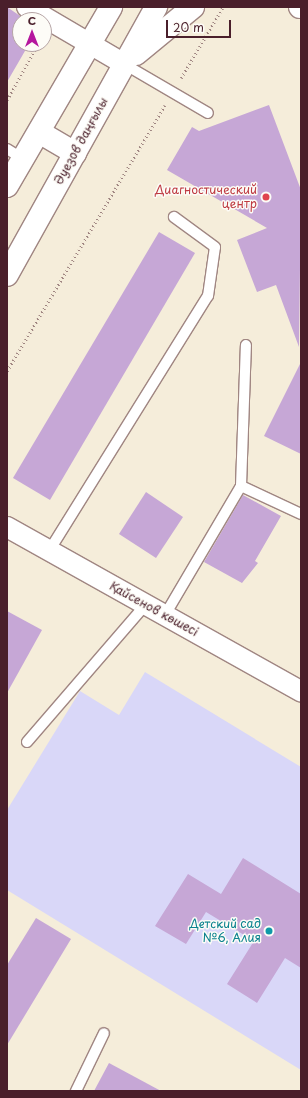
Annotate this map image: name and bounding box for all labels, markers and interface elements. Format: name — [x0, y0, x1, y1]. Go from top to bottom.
north arrow — [12, 12, 52, 52]
text: С — [28, 12, 36, 29]
scale bar — [168, 12, 233, 38]
text: 20 m — [173, 18, 204, 36]
street label: Әуезов даңғылы — [51, 95, 111, 187]
place label: Диагностический центр — [155, 183, 257, 211]
marker: Диагностический центр — [260, 191, 272, 203]
street label: Қайсенов көшесі — [107, 579, 201, 639]
place label: Детский сад №6, Алия — [188, 917, 261, 945]
marker: Детский сад №6, Алия — [264, 926, 274, 936]

